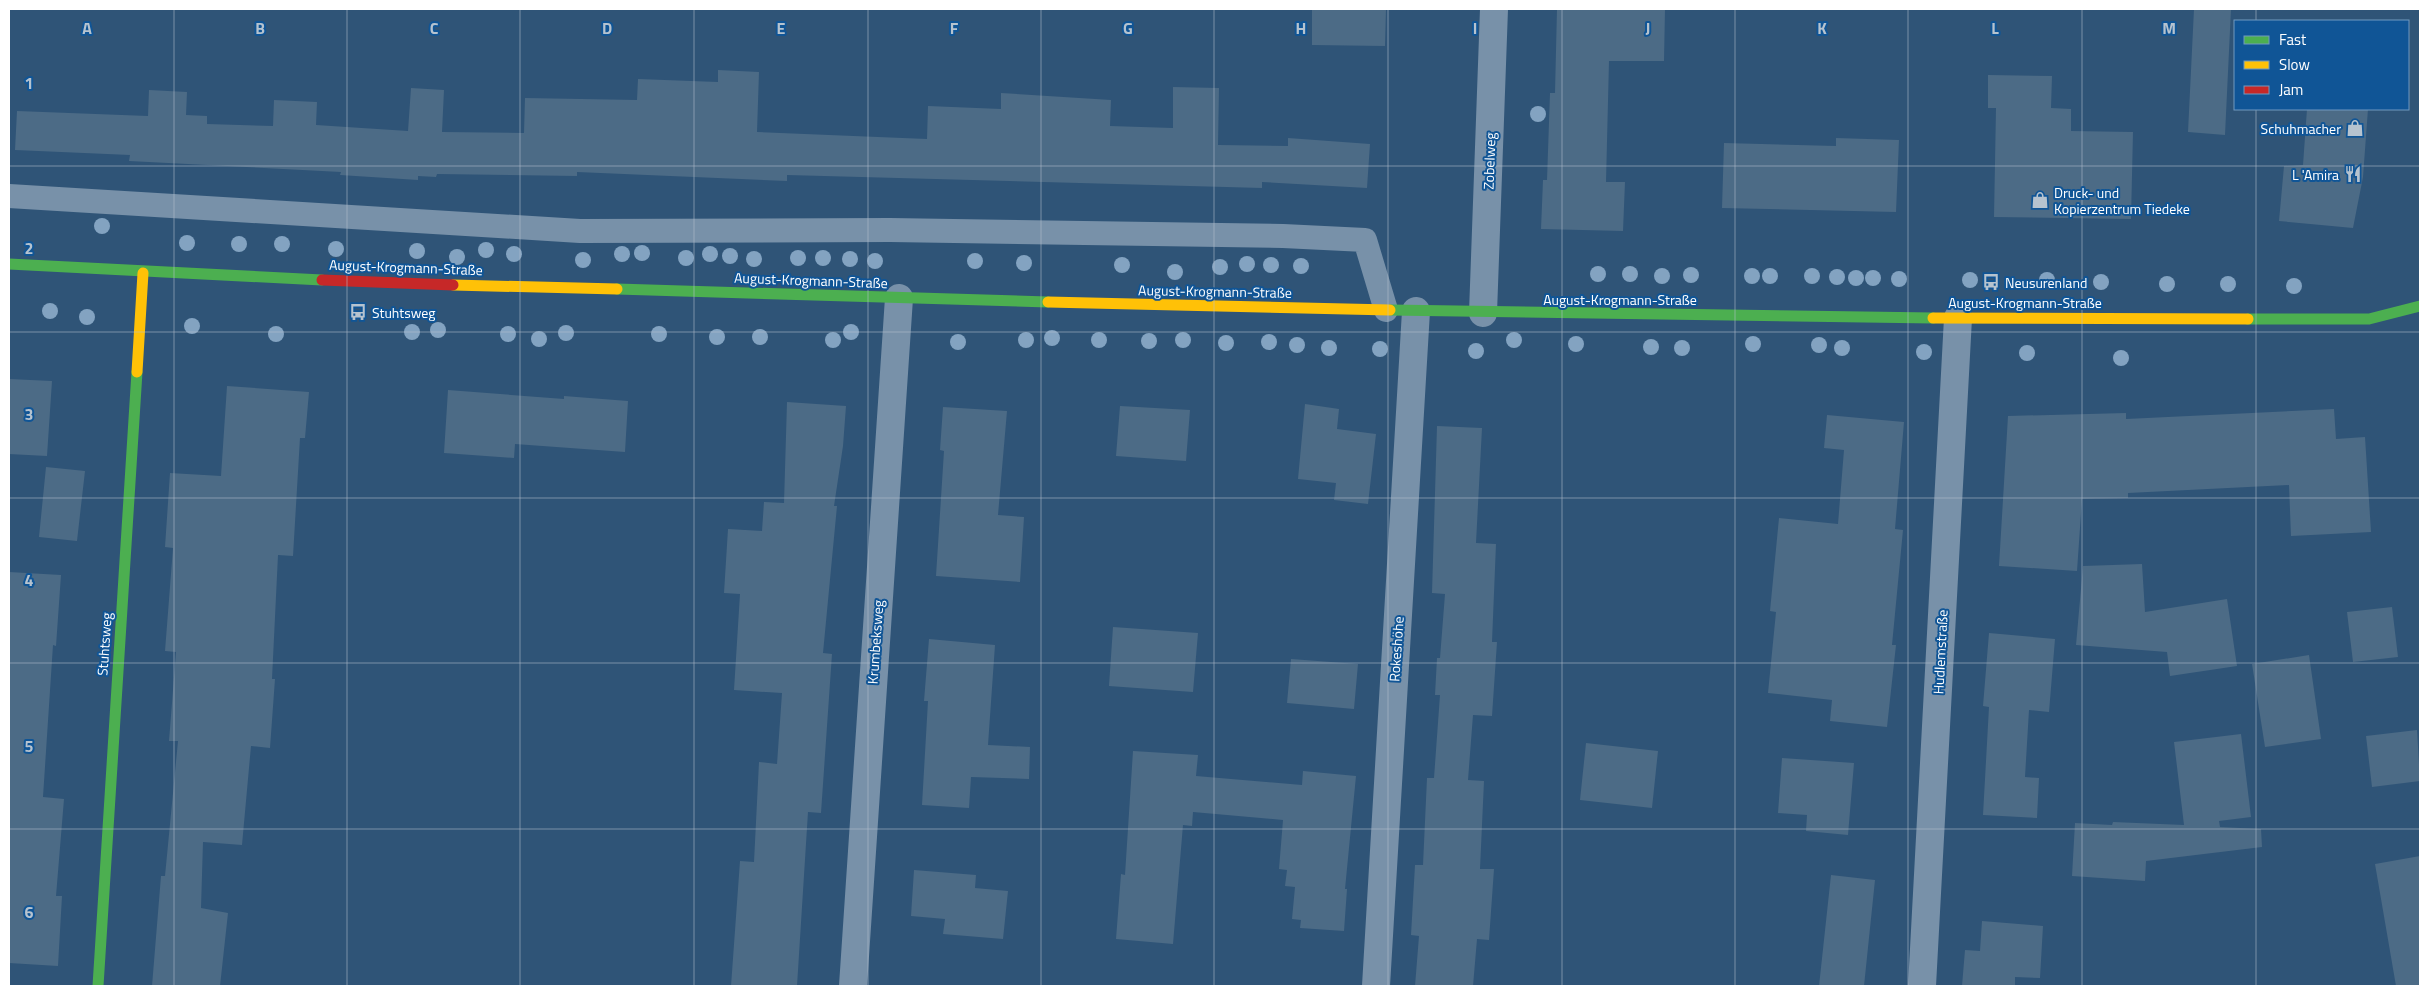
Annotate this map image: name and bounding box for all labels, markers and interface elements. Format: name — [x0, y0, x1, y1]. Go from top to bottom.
text: A — [82, 16, 92, 40]
text: B — [255, 16, 265, 40]
text: C — [430, 16, 439, 40]
text: D — [602, 16, 612, 40]
text: E — [777, 16, 786, 40]
text: F — [950, 16, 959, 40]
text: G — [1123, 16, 1133, 40]
text: H — [1296, 16, 1306, 40]
text: I — [1473, 16, 1477, 40]
text: J — [1646, 16, 1650, 40]
text: K — [1817, 16, 1827, 40]
text: L — [1991, 16, 1999, 40]
text: M — [2162, 16, 2176, 40]
legend — [2234, 20, 2409, 110]
text: Fast — [2279, 28, 2307, 51]
text: Slow — [2279, 53, 2310, 76]
text: 1 — [25, 71, 33, 95]
text: Jam — [2279, 78, 2303, 101]
place label: Schuhmacher — [2261, 118, 2341, 139]
shop icon: Schuhmacher — [2345, 118, 2365, 138]
street label: Zobelweg — [1478, 132, 1500, 190]
place label: L 'Amira — [2292, 164, 2339, 185]
restaurant icon: L 'Amira — [2343, 164, 2363, 184]
place label: Druck- und Kopierzentrum Tiedeke — [2054, 182, 2190, 219]
shop icon: Druck- und Kopierzentrum Tiedeke — [2030, 190, 2050, 210]
text: 2 — [25, 236, 33, 260]
street label: August-Krogmann-Straße — [329, 254, 483, 280]
street label: August-Krogmann-Straße — [734, 267, 888, 293]
bus stop icon: Neusurenland — [1981, 272, 2001, 292]
place label: Neusurenland — [2005, 272, 2087, 293]
street label: August-Krogmann-Straße — [1138, 279, 1292, 303]
street label: August-Krogmann-Straße — [1543, 289, 1697, 310]
street label: August-Krogmann-Straße — [1948, 292, 2102, 313]
bus stop icon: Stuhtsweg — [348, 302, 368, 322]
place label: Stuhtsweg — [372, 302, 436, 323]
text: 3 — [25, 402, 33, 426]
text: 4 — [25, 568, 34, 592]
street label: Krumbeksweg — [862, 599, 888, 685]
street label: Hudlemstraße — [1927, 609, 1953, 695]
street label: Stuhtsweg — [91, 612, 117, 676]
street label: Rokeshöhe — [1383, 616, 1409, 682]
text: 5 — [25, 734, 34, 758]
text: 6 — [25, 900, 34, 924]

